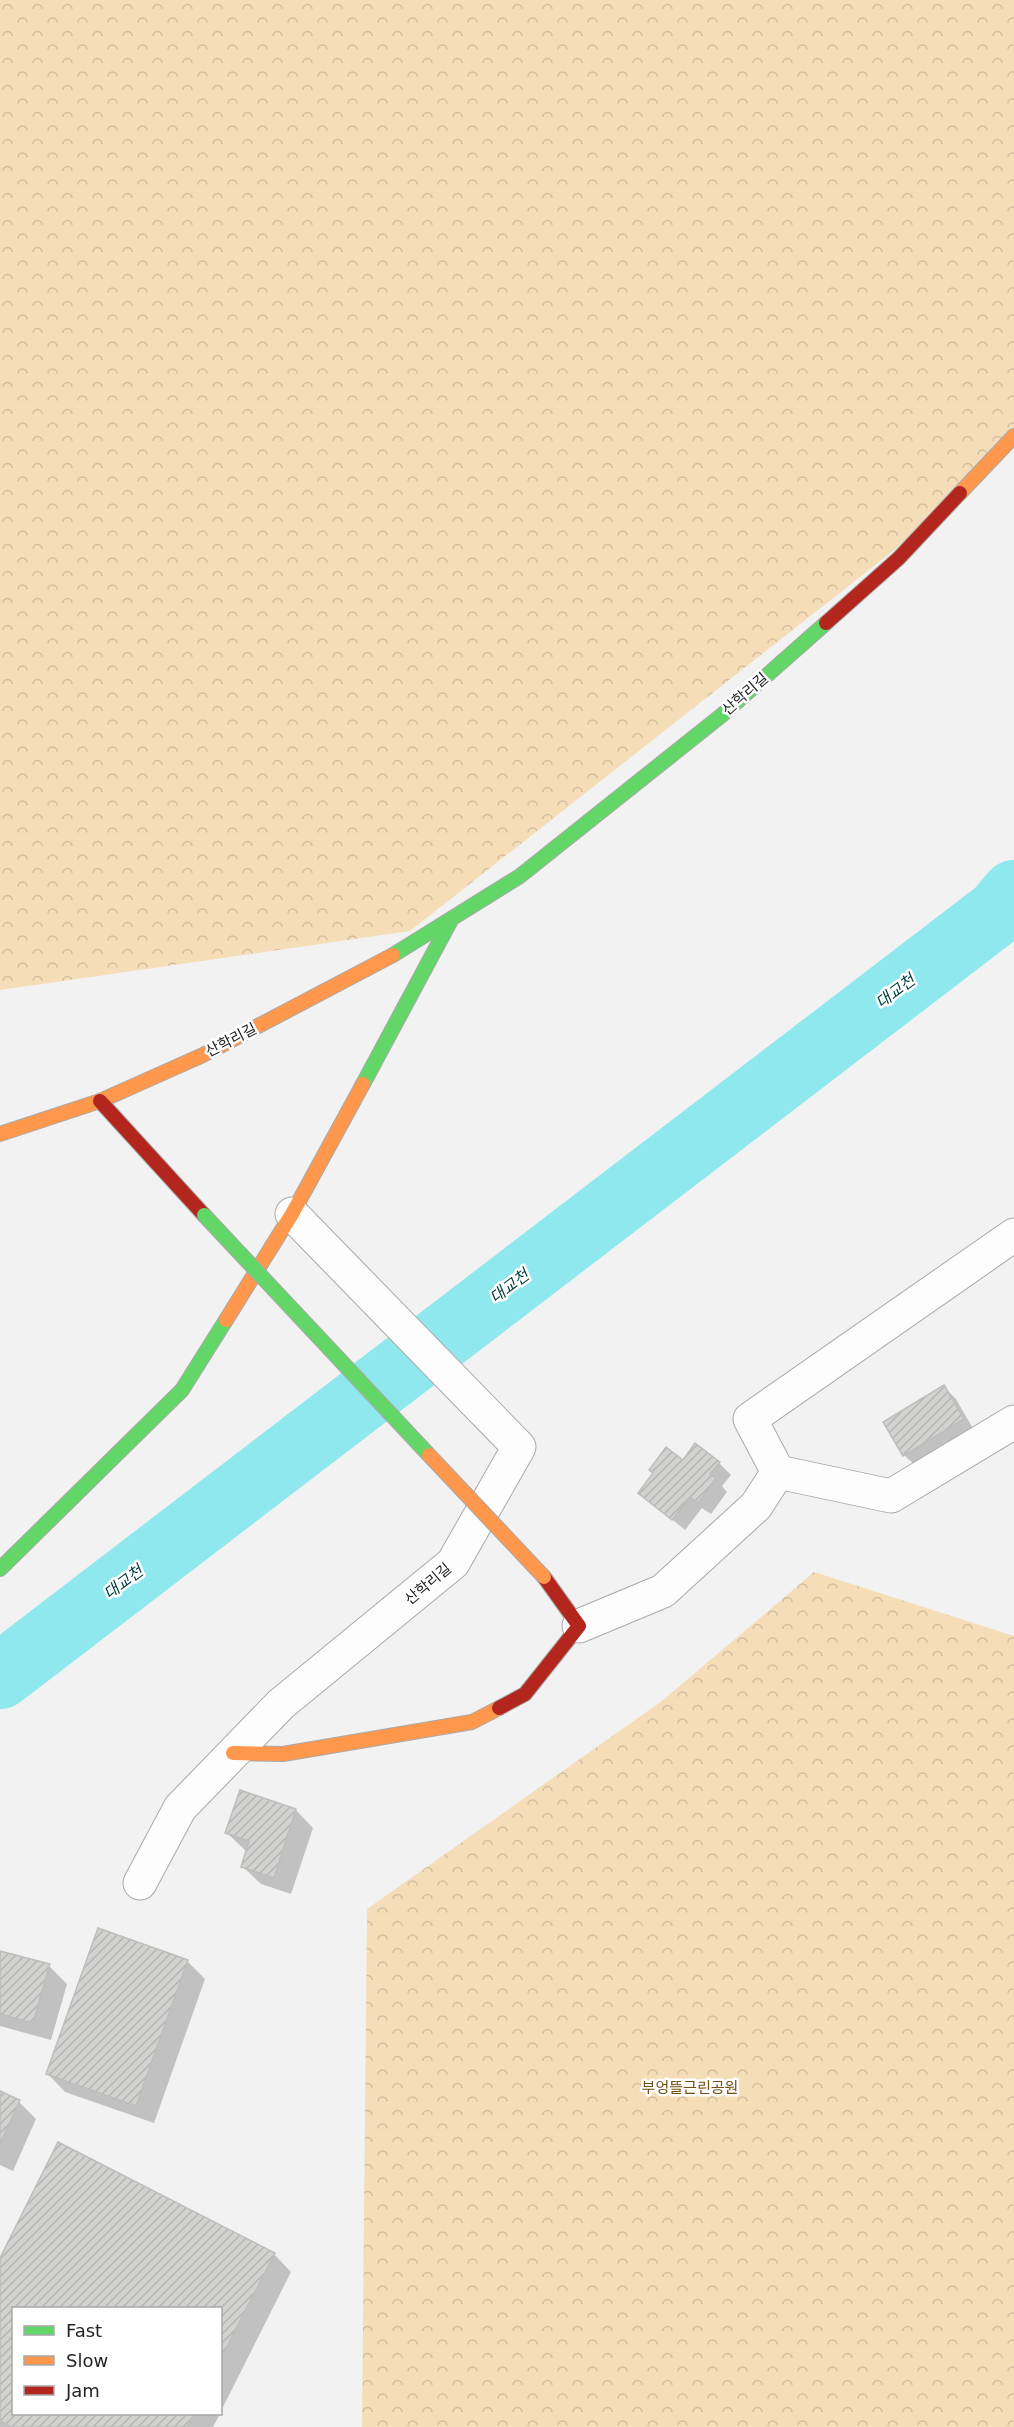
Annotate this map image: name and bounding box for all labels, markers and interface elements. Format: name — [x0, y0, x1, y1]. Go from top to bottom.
street label: 산학리길 — [718, 669, 772, 719]
water label: 대교천 — [872, 969, 920, 1012]
street label: 산학리길 — [202, 1019, 260, 1061]
water label: 대교천 — [486, 1264, 534, 1307]
street label: 산학리길 — [401, 1559, 455, 1609]
water label: 대교천 — [100, 1560, 148, 1603]
park label: 부엉뜰근린공원 — [642, 2079, 738, 2097]
legend — [12, 2307, 222, 2415]
text: Fast — [66, 2320, 102, 2341]
text: Slow — [66, 2350, 108, 2371]
text: Jam — [65, 2380, 100, 2401]

